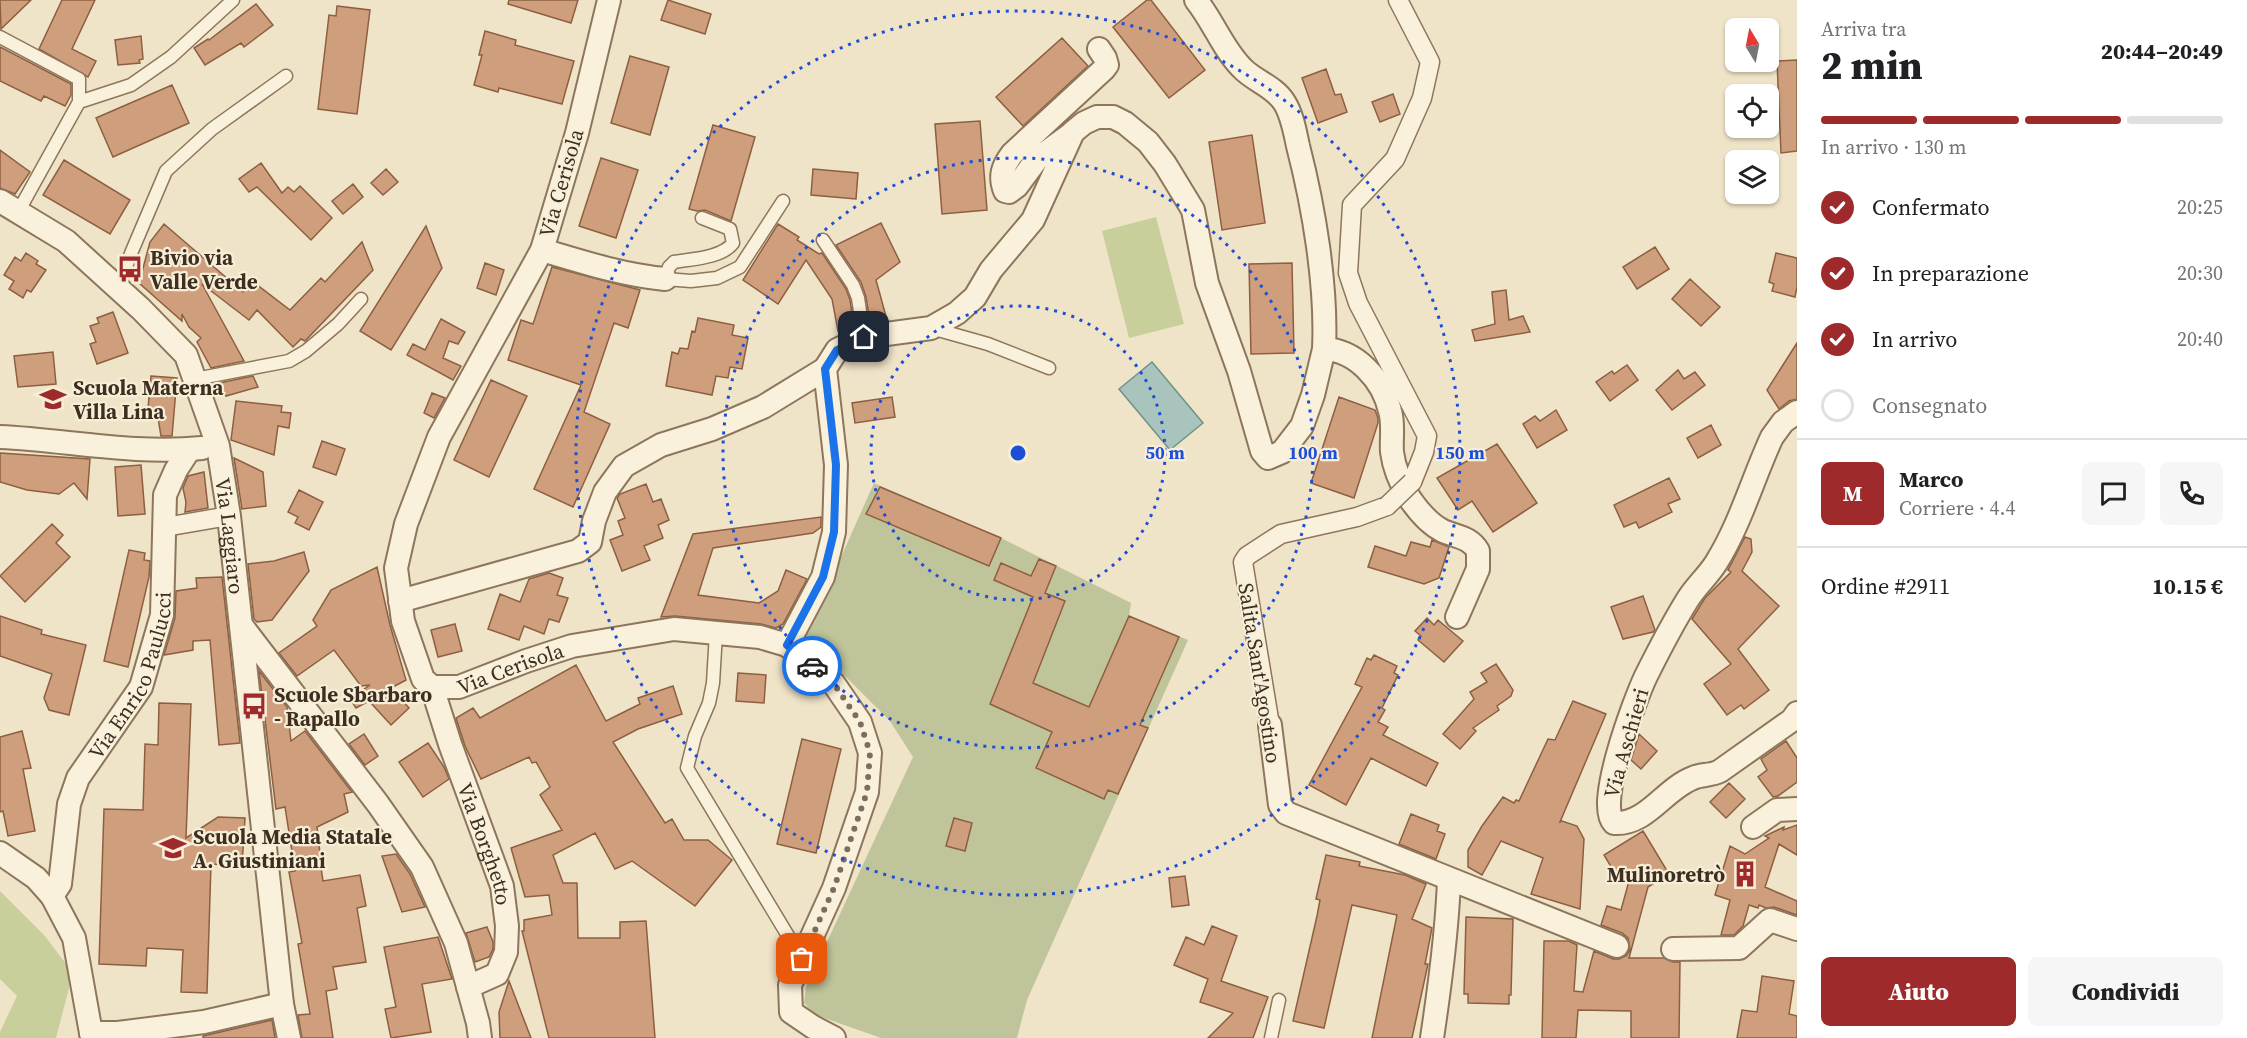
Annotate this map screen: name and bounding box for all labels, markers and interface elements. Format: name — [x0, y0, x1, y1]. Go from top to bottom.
text: Arriva tra — [1821, 15, 1906, 43]
north arrow — [1725, 18, 1779, 72]
map controls — [1725, 18, 1779, 204]
text: 20:44–20:49 — [2101, 36, 2223, 66]
text: 2 min — [1821, 39, 1923, 92]
button: locate — [1725, 84, 1779, 138]
street label: Via Cerisola — [532, 125, 590, 241]
text: In arrivo · 130 m — [1821, 133, 1967, 161]
button: layers — [1725, 150, 1779, 204]
icon: check — [1821, 191, 1854, 224]
text: Confermato — [1872, 192, 1990, 222]
text: 20:25 — [2177, 193, 2223, 221]
place label: Bivio via Valle Verde — [150, 243, 258, 296]
bus stop icon: Bivio via Valle Verde — [115, 254, 145, 284]
icon: check — [1821, 257, 1854, 290]
text: In preparazione — [1872, 258, 2029, 288]
text: 20:30 — [2177, 259, 2223, 287]
pin — [838, 311, 889, 362]
icon: home — [847, 320, 880, 353]
icon: check — [1821, 323, 1854, 356]
text: In arrivo — [1872, 324, 1957, 354]
text: 20:40 — [2177, 325, 2223, 353]
place label: Scuola Materna Villa Lina — [73, 373, 224, 426]
school or university icon: Scuola Materna Villa Lina — [38, 384, 68, 414]
text: Consegnato — [1872, 390, 1987, 420]
text: 50 m — [1145, 440, 1185, 465]
text: 100 m — [1288, 440, 1338, 465]
text: 150 m — [1435, 440, 1485, 465]
centre of rings — [1008, 443, 1028, 463]
button: chat — [2082, 462, 2145, 525]
button: phone — [2160, 462, 2223, 525]
text: Marco — [1899, 464, 1963, 494]
street label: Via Laggiaro — [209, 476, 252, 596]
text: M — [1843, 478, 1862, 508]
text: Corriere · 4.4 — [1899, 494, 2015, 522]
text: Ordine #2911 — [1821, 571, 1950, 601]
text: 10.15 € — [2152, 571, 2223, 601]
street label: Salita Sant'Agostino — [1231, 581, 1289, 765]
street label: Via Enrico Paulucci — [81, 591, 177, 765]
street label: Via Cerisola — [453, 635, 567, 701]
courier — [782, 636, 842, 696]
icon: car — [796, 650, 829, 683]
place label: Scuole Sbarbaro - Rapallo — [274, 680, 432, 733]
street label: Via Aschieri — [1596, 685, 1656, 801]
bus stop icon: Scuole Sbarbaro - Rapallo — [239, 691, 269, 721]
street label: Via Borghetto — [451, 779, 519, 907]
place label: Scuola Media Statale A. Giustiniani — [193, 822, 392, 875]
school or university icon: Scuola Media Statale A. Giustiniani — [158, 833, 188, 863]
building icon: Mulinoretrò — [1730, 859, 1760, 889]
place label: Mulinoretrò — [1607, 860, 1725, 889]
pin — [776, 933, 827, 984]
icon: bag — [785, 942, 818, 975]
button: Aiuto — [1821, 957, 2016, 1026]
button: Condividi — [2028, 957, 2223, 1026]

